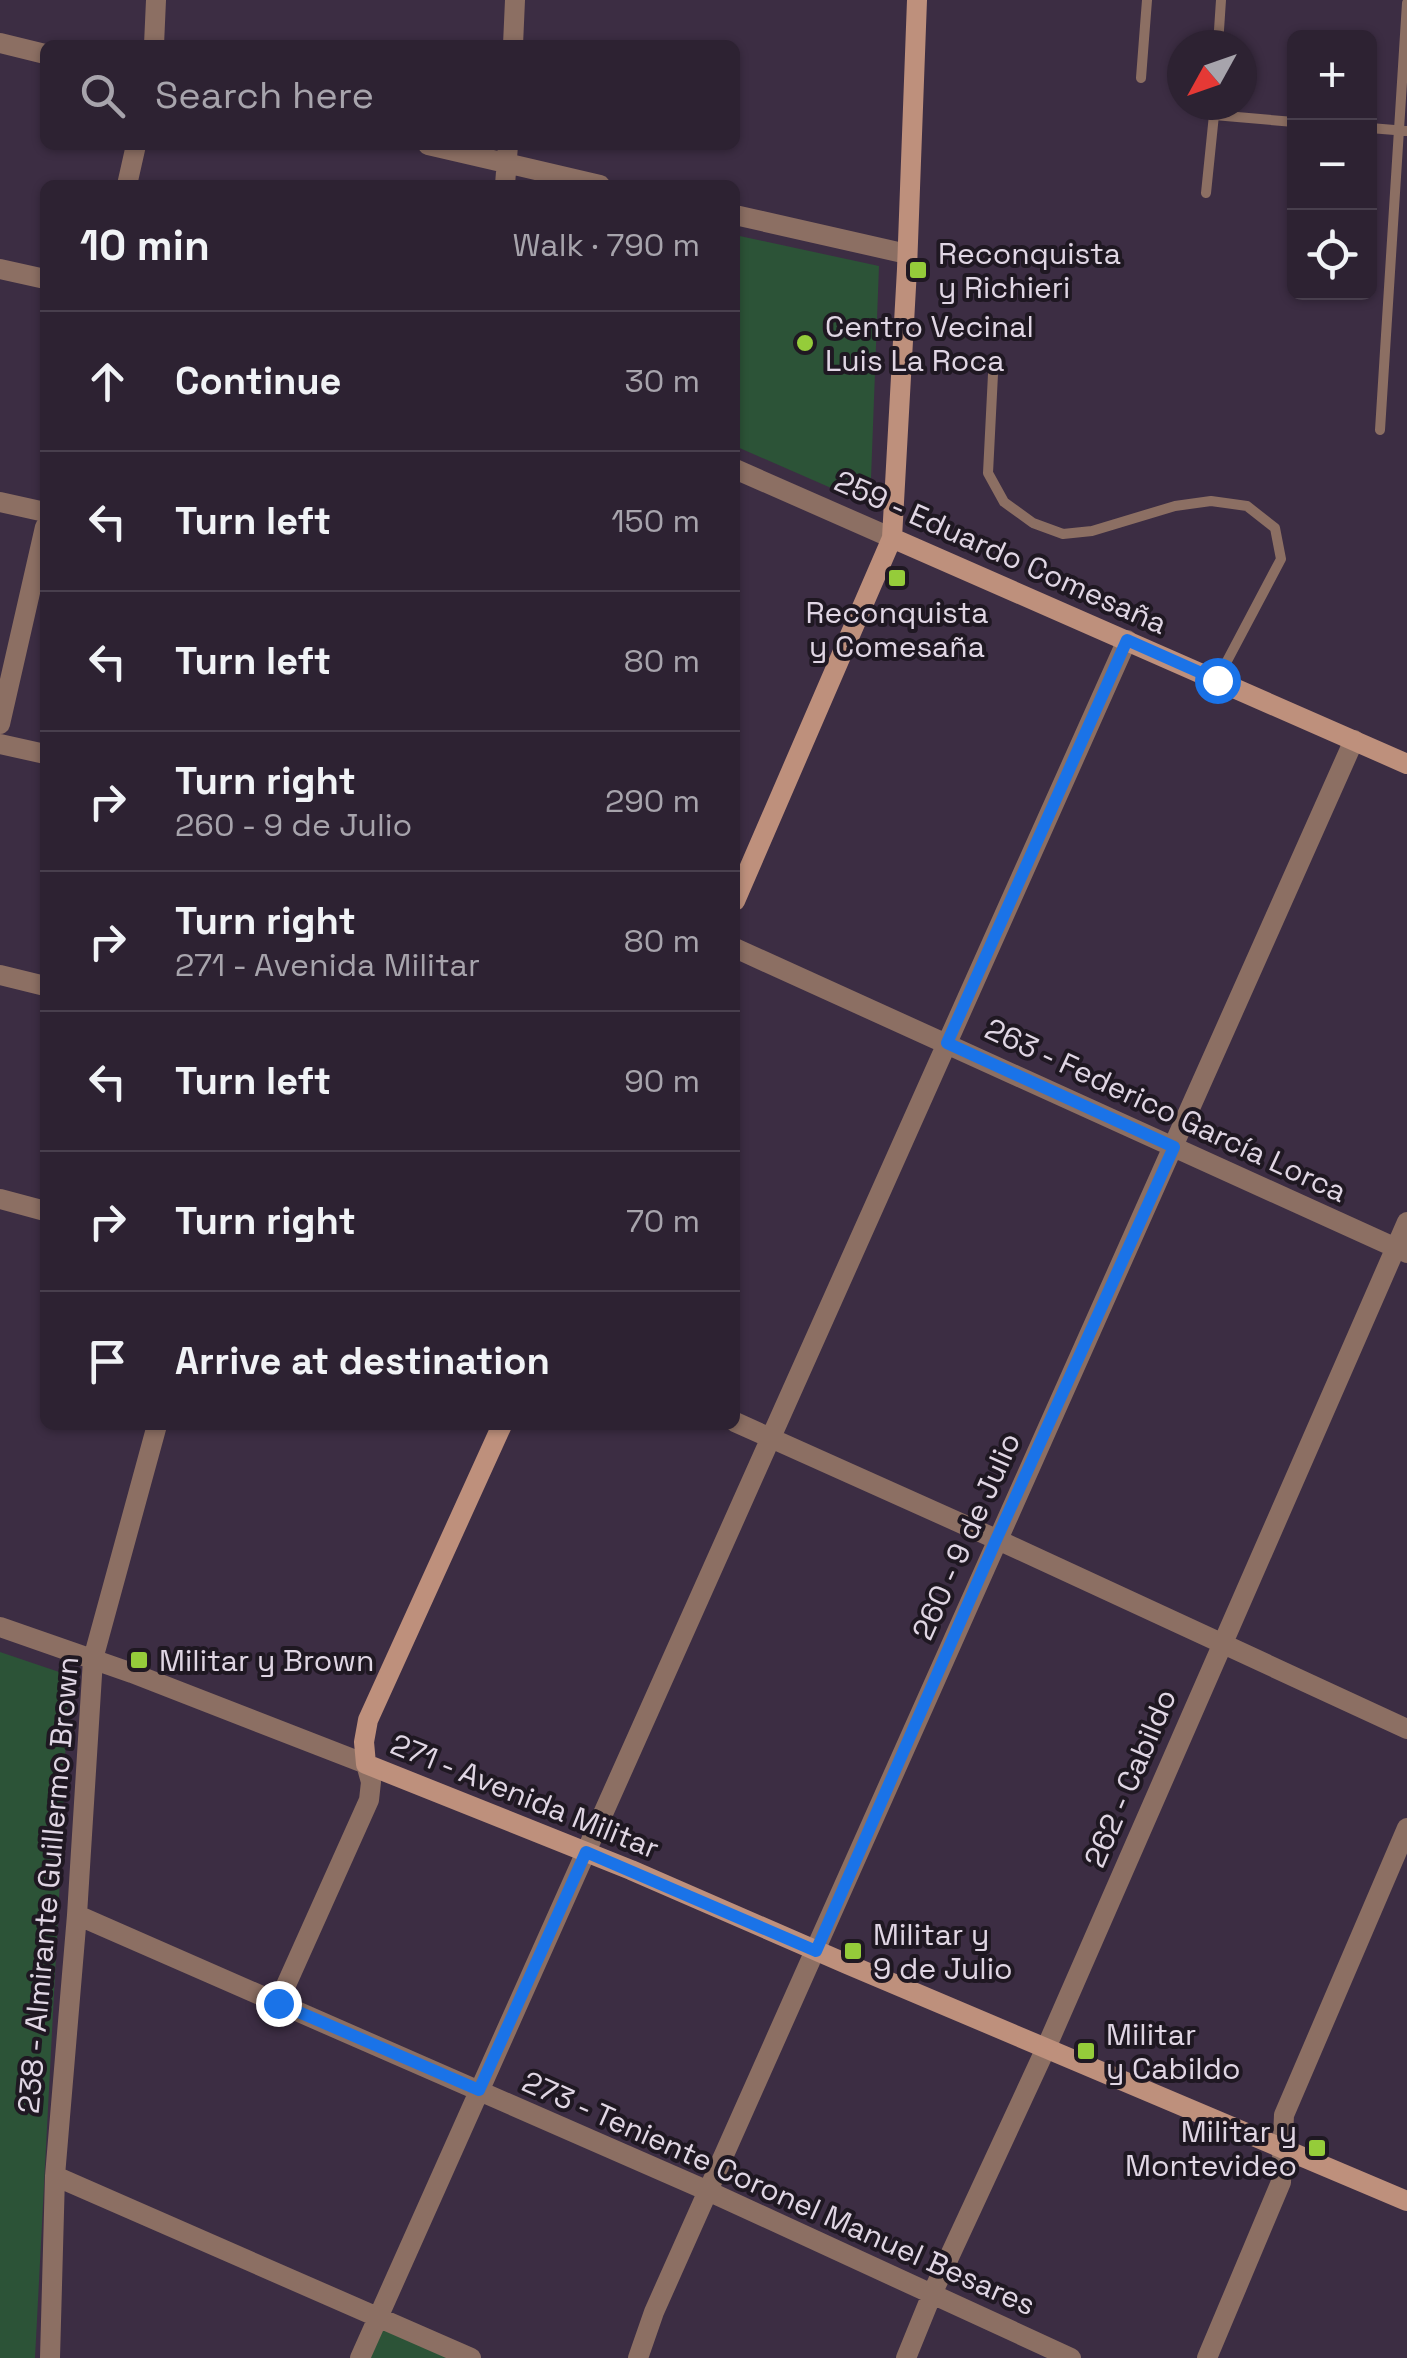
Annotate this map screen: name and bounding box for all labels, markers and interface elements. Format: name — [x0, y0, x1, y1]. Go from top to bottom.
north arrow — [1167, 30, 1257, 120]
map controls — [1287, 30, 1377, 300]
button: + — [1287, 30, 1377, 120]
search box — [40, 40, 740, 150]
icon: search — [75, 68, 130, 123]
text: Search here — [155, 71, 374, 119]
button: − — [1287, 120, 1377, 210]
button: locate — [1287, 210, 1377, 300]
text: 10 min — [80, 219, 210, 272]
text: Walk · 790 m — [513, 225, 700, 265]
place label: Reconquista y Richieri — [938, 234, 1121, 307]
marker: Reconquista y Richieri — [907, 259, 929, 281]
place label: Centro Vecinal Luis La Roca — [825, 307, 1034, 380]
marker: Centro Vecinal Luis La Roca — [794, 332, 816, 354]
icon: ahead — [80, 354, 135, 409]
text: Continue — [175, 357, 341, 405]
text: 30 m — [624, 361, 700, 401]
street label: 259 - Eduardo Comesaña — [829, 461, 1173, 643]
icon: left — [80, 494, 135, 549]
text: Turn left — [175, 497, 331, 545]
text: 150 m — [611, 501, 700, 541]
marker: Reconquista y Comesaña — [886, 567, 908, 589]
place label: Reconquista y Comesaña — [805, 593, 989, 666]
icon: left — [80, 634, 135, 689]
text: Turn left — [175, 637, 331, 685]
text: 80 m — [624, 641, 700, 681]
route start — [1195, 658, 1241, 704]
text: Turn right — [175, 757, 356, 805]
icon: right — [80, 774, 135, 829]
text: 290 m — [605, 781, 700, 821]
text: 260 - 9 de Julio — [175, 805, 412, 845]
text: Turn right — [175, 897, 356, 945]
icon: right — [80, 914, 135, 969]
text: 80 m — [624, 921, 700, 961]
text: 271 - Avenida Militar — [175, 945, 480, 985]
street label: 263 - Federico García Lorca — [979, 1009, 1353, 1211]
icon: left — [80, 1054, 135, 1109]
text: Turn left — [175, 1057, 331, 1105]
text: 90 m — [624, 1061, 700, 1101]
icon: right — [80, 1194, 135, 1249]
text: Turn right — [175, 1197, 356, 1245]
text: 70 m — [626, 1201, 700, 1241]
icon: arrive — [80, 1334, 135, 1389]
text: Arrive at destination — [175, 1337, 550, 1385]
street label: 260 - 9 de Julio — [903, 1426, 1029, 1646]
place label: Militar y Brown — [159, 1641, 374, 1680]
marker: Militar y Brown — [128, 1649, 150, 1671]
street label: 238 - Almirante Guillermo Brown — [9, 1655, 87, 2115]
street label: 262 - Cabildo — [1075, 1683, 1185, 1873]
street label: 271 - Avenida Militar — [385, 1724, 665, 1868]
place label: Militar y 9 de Julio — [873, 1915, 1013, 1988]
marker: Militar y 9 de Julio — [842, 1940, 864, 1962]
route end — [256, 1981, 302, 2027]
place label: Militar y Cabildo — [1106, 2015, 1240, 2088]
marker: Militar y Cabildo — [1075, 2040, 1097, 2062]
street label: 273 - Teniente Coronel Manuel Besares — [516, 2062, 1042, 2324]
place label: Militar y Montevideo — [1125, 2112, 1297, 2185]
marker: Militar y Montevideo — [1306, 2137, 1328, 2159]

